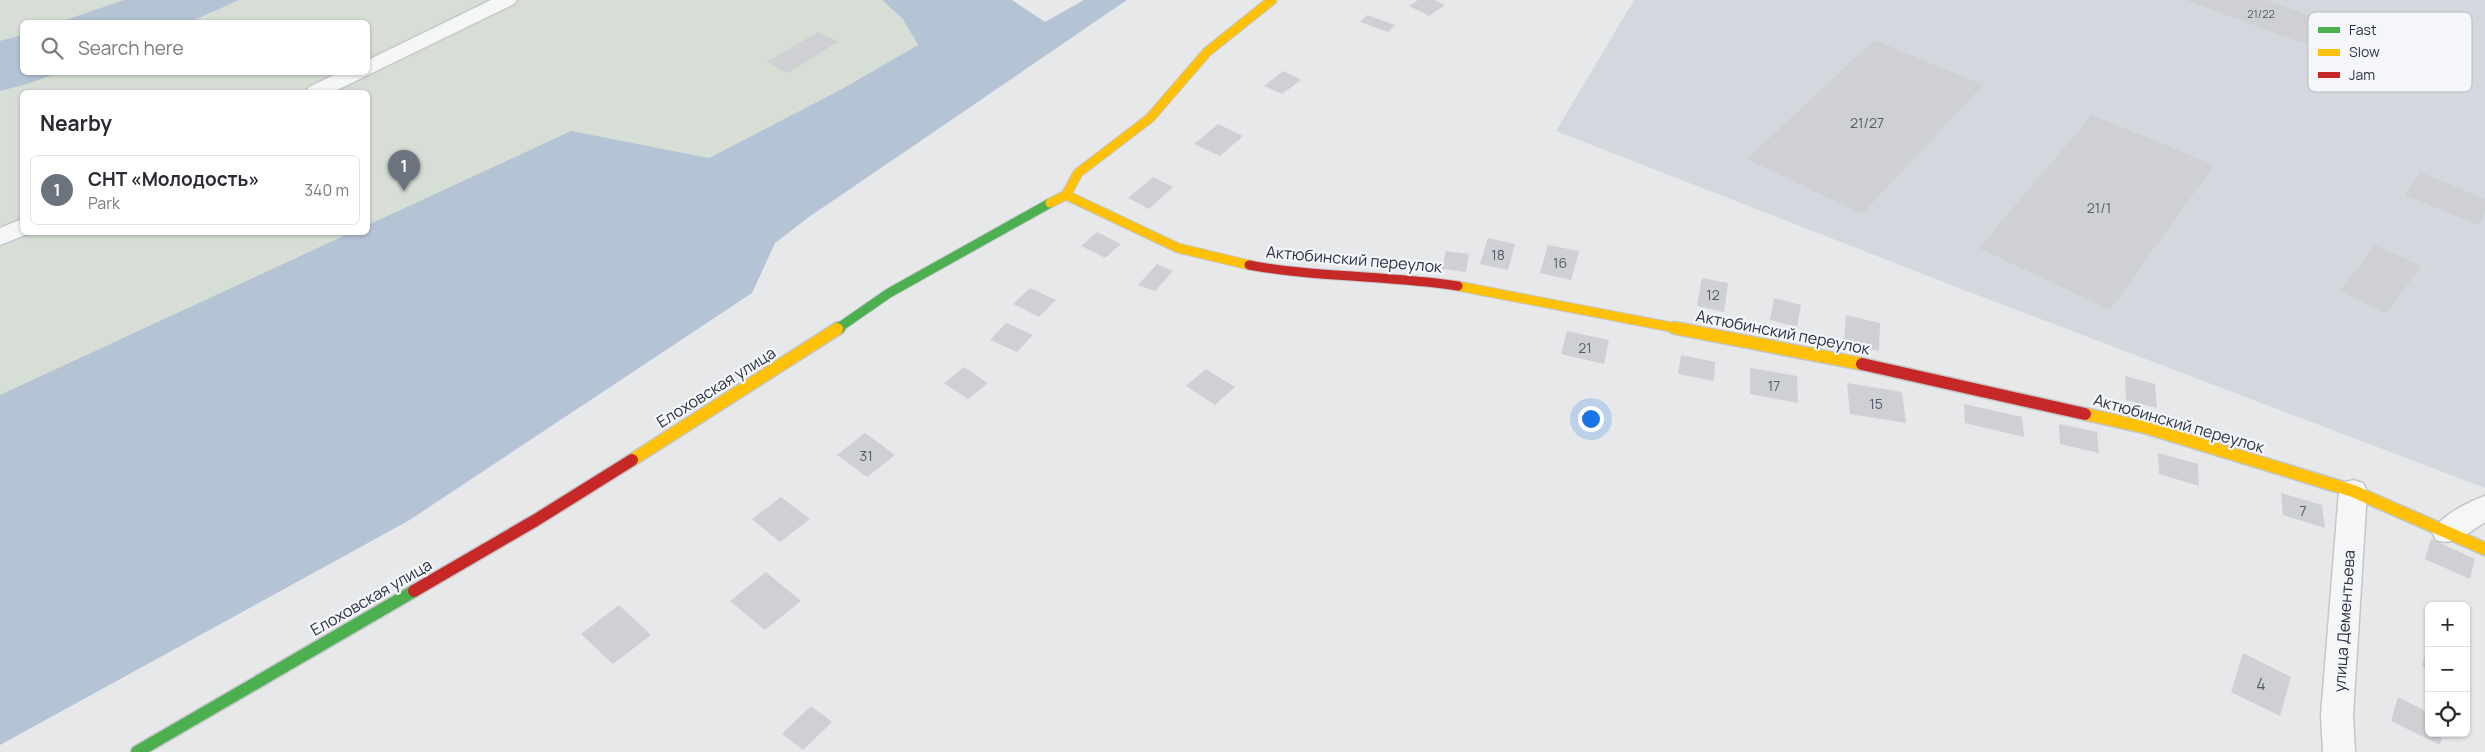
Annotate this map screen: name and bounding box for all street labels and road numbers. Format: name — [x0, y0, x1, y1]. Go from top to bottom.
street label: Актюбинский переулок — [1265, 240, 1444, 278]
street label: Актюбинский переулок — [1694, 304, 1873, 360]
street label: Елоховская улица — [652, 341, 780, 433]
street label: Актюбинский переулок — [2091, 388, 2268, 458]
street label: улица Дементьева — [2328, 549, 2360, 693]
street label: Елоховская улица — [306, 553, 436, 641]

